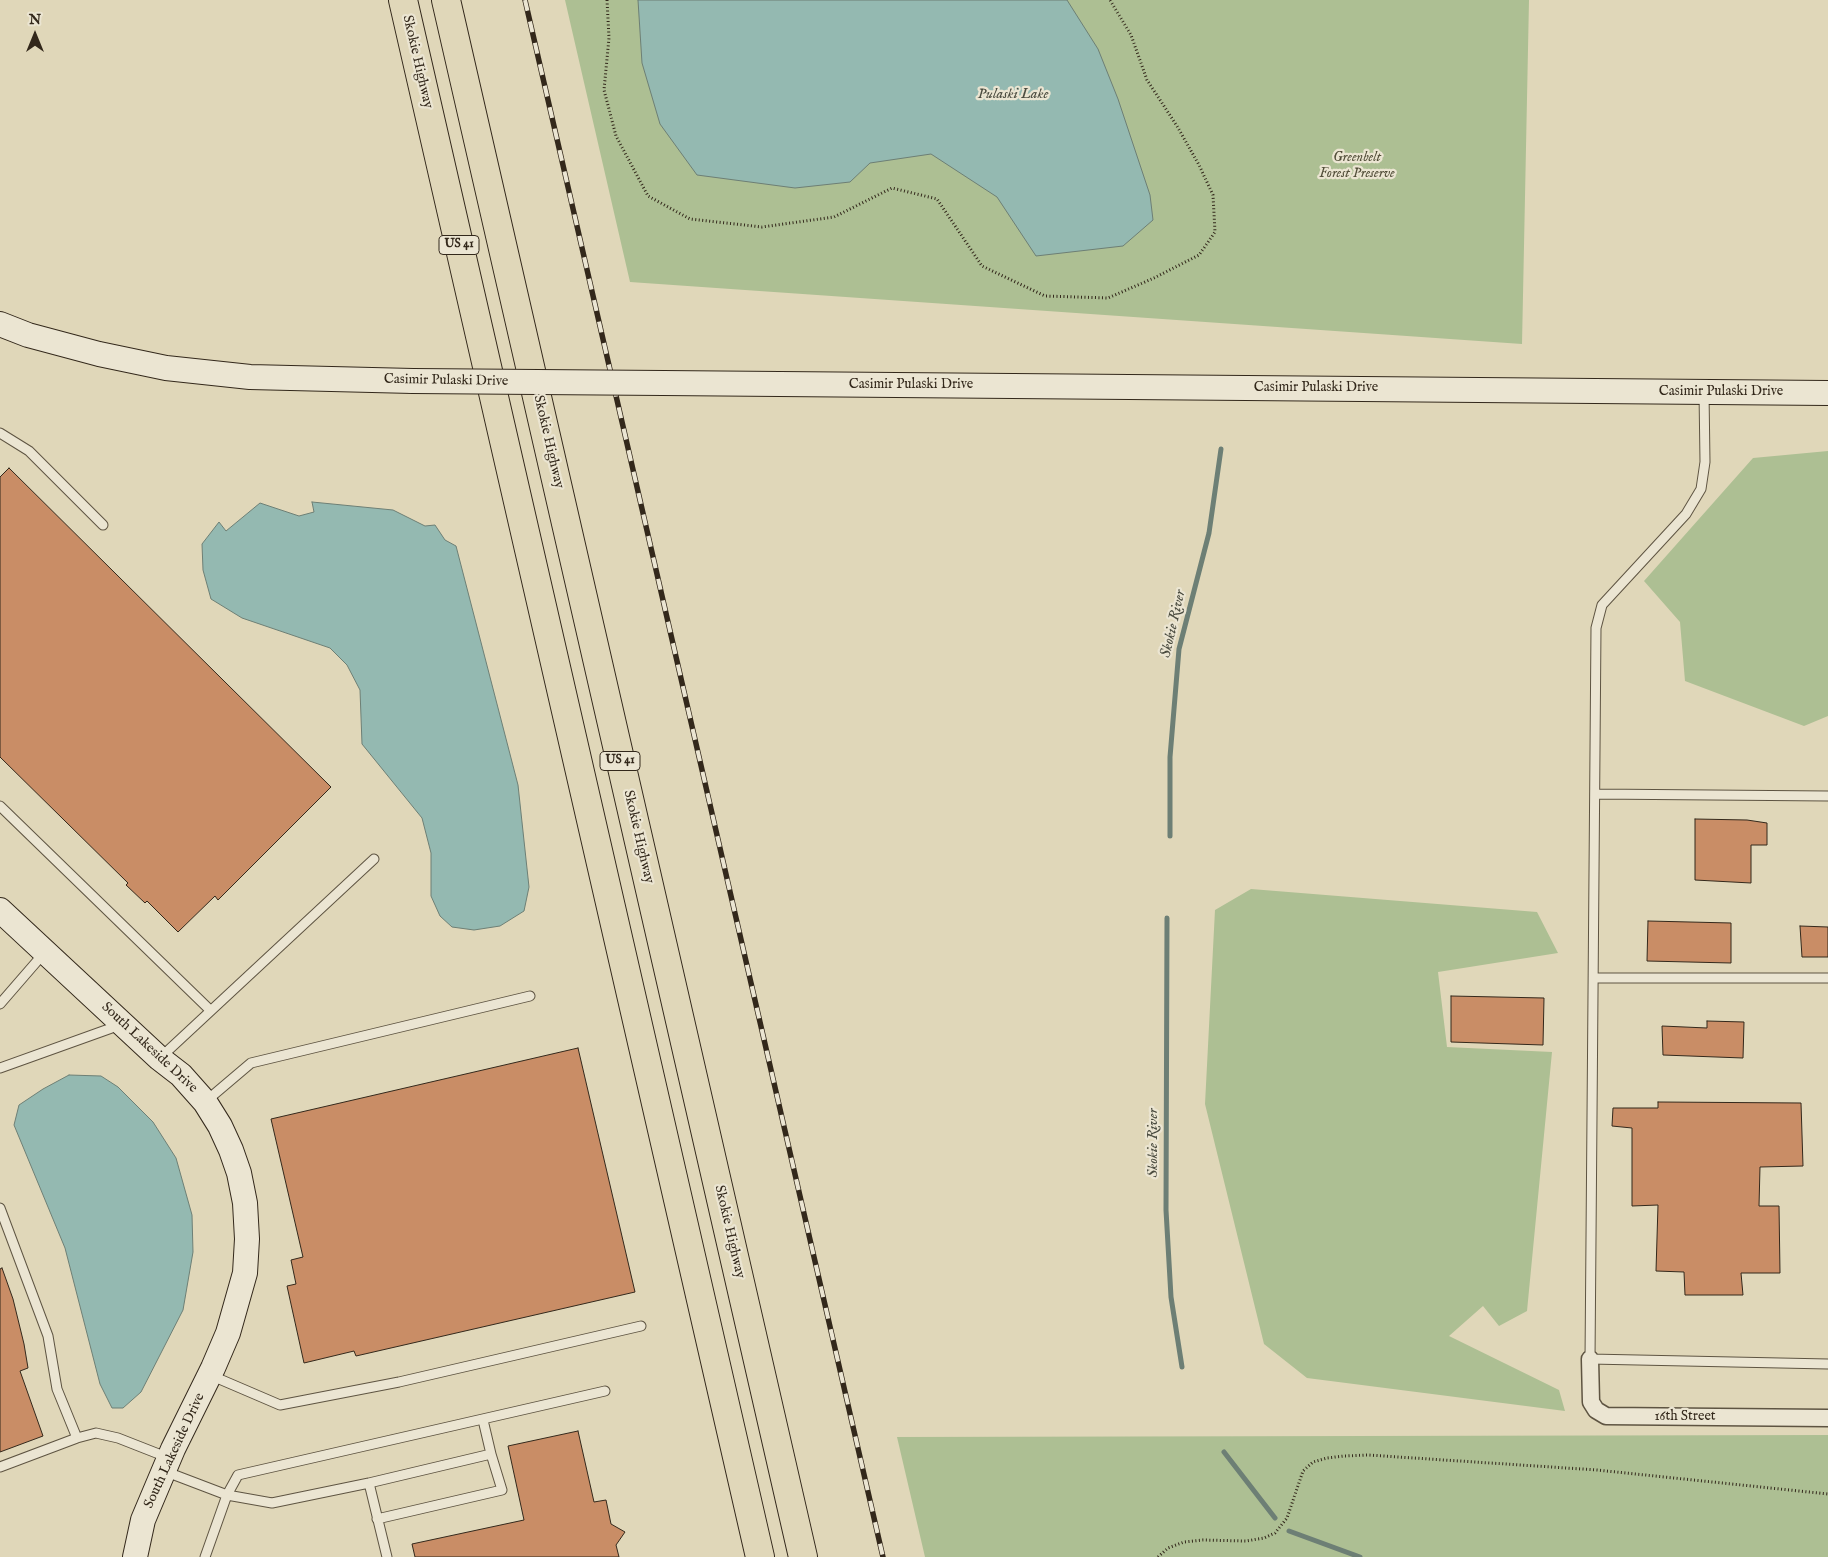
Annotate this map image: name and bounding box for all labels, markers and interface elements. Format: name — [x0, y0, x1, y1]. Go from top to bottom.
north arrow — [10, 10, 60, 60]
text: N — [29, 11, 41, 29]
street label: Skokie Highway — [398, 14, 436, 110]
water label: Pulaski Lake — [978, 86, 1048, 104]
park label: Greenbelt Forest Preserve — [1319, 150, 1395, 182]
road number: US 41 — [439, 236, 479, 254]
street label: Casimir Pulaski Drive — [384, 372, 508, 390]
street label: Casimir Pulaski Drive — [849, 377, 973, 393]
street label: Casimir Pulaski Drive — [1254, 380, 1378, 396]
street label: Casimir Pulaski Drive — [1659, 384, 1783, 400]
street label: Skokie Highway — [529, 394, 567, 490]
water label: Skokie River — [1157, 588, 1191, 660]
road number: US 41 — [600, 751, 640, 770]
street label: Skokie Highway — [619, 789, 657, 885]
street label: South Lakeside Drive — [97, 999, 201, 1097]
water label: Skokie River — [1145, 1109, 1163, 1177]
street label: Skokie Highway — [710, 1184, 748, 1280]
street label: South Lakeside Drive — [141, 1391, 209, 1511]
street label: 16th Street — [1654, 1409, 1716, 1425]

